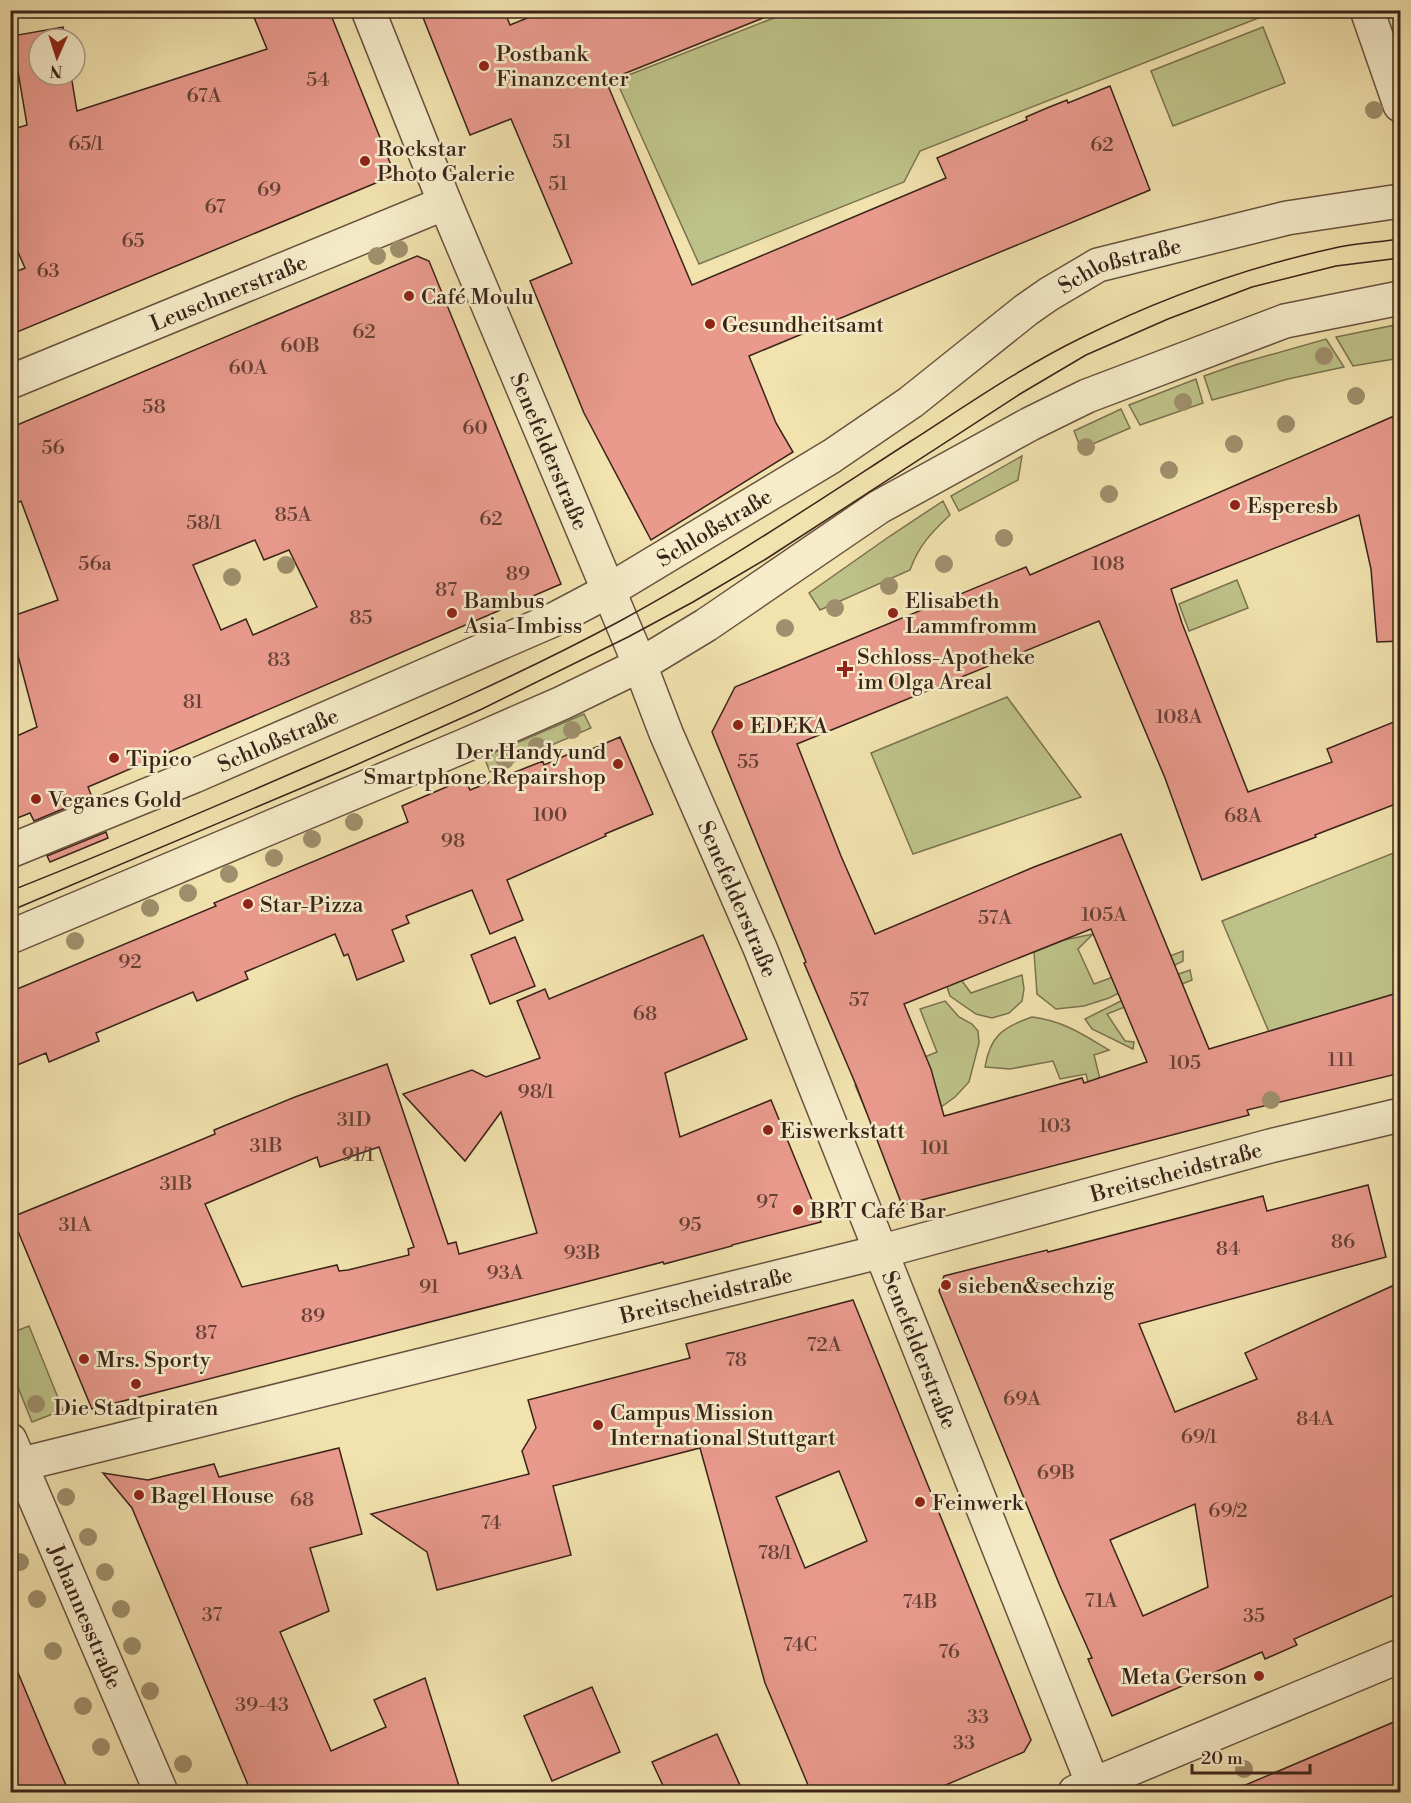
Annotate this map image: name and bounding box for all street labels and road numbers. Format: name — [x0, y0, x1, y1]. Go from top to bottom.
street label: Schloßstraße — [1054, 233, 1184, 301]
street label: Leuschnerstraße — [146, 249, 311, 338]
street label: Senefelderstraße — [503, 369, 593, 534]
street label: Schloßstraße — [652, 483, 777, 573]
street label: Schloßstraße — [214, 703, 343, 779]
street label: Senefelderstraße — [691, 817, 782, 982]
street label: Breitscheidstraße — [1087, 1137, 1265, 1209]
street label: Breitscheidstraße — [616, 1262, 796, 1331]
street label: Senefelderstraße — [875, 1267, 962, 1433]
street label: Johannesstraße — [41, 1540, 127, 1693]

